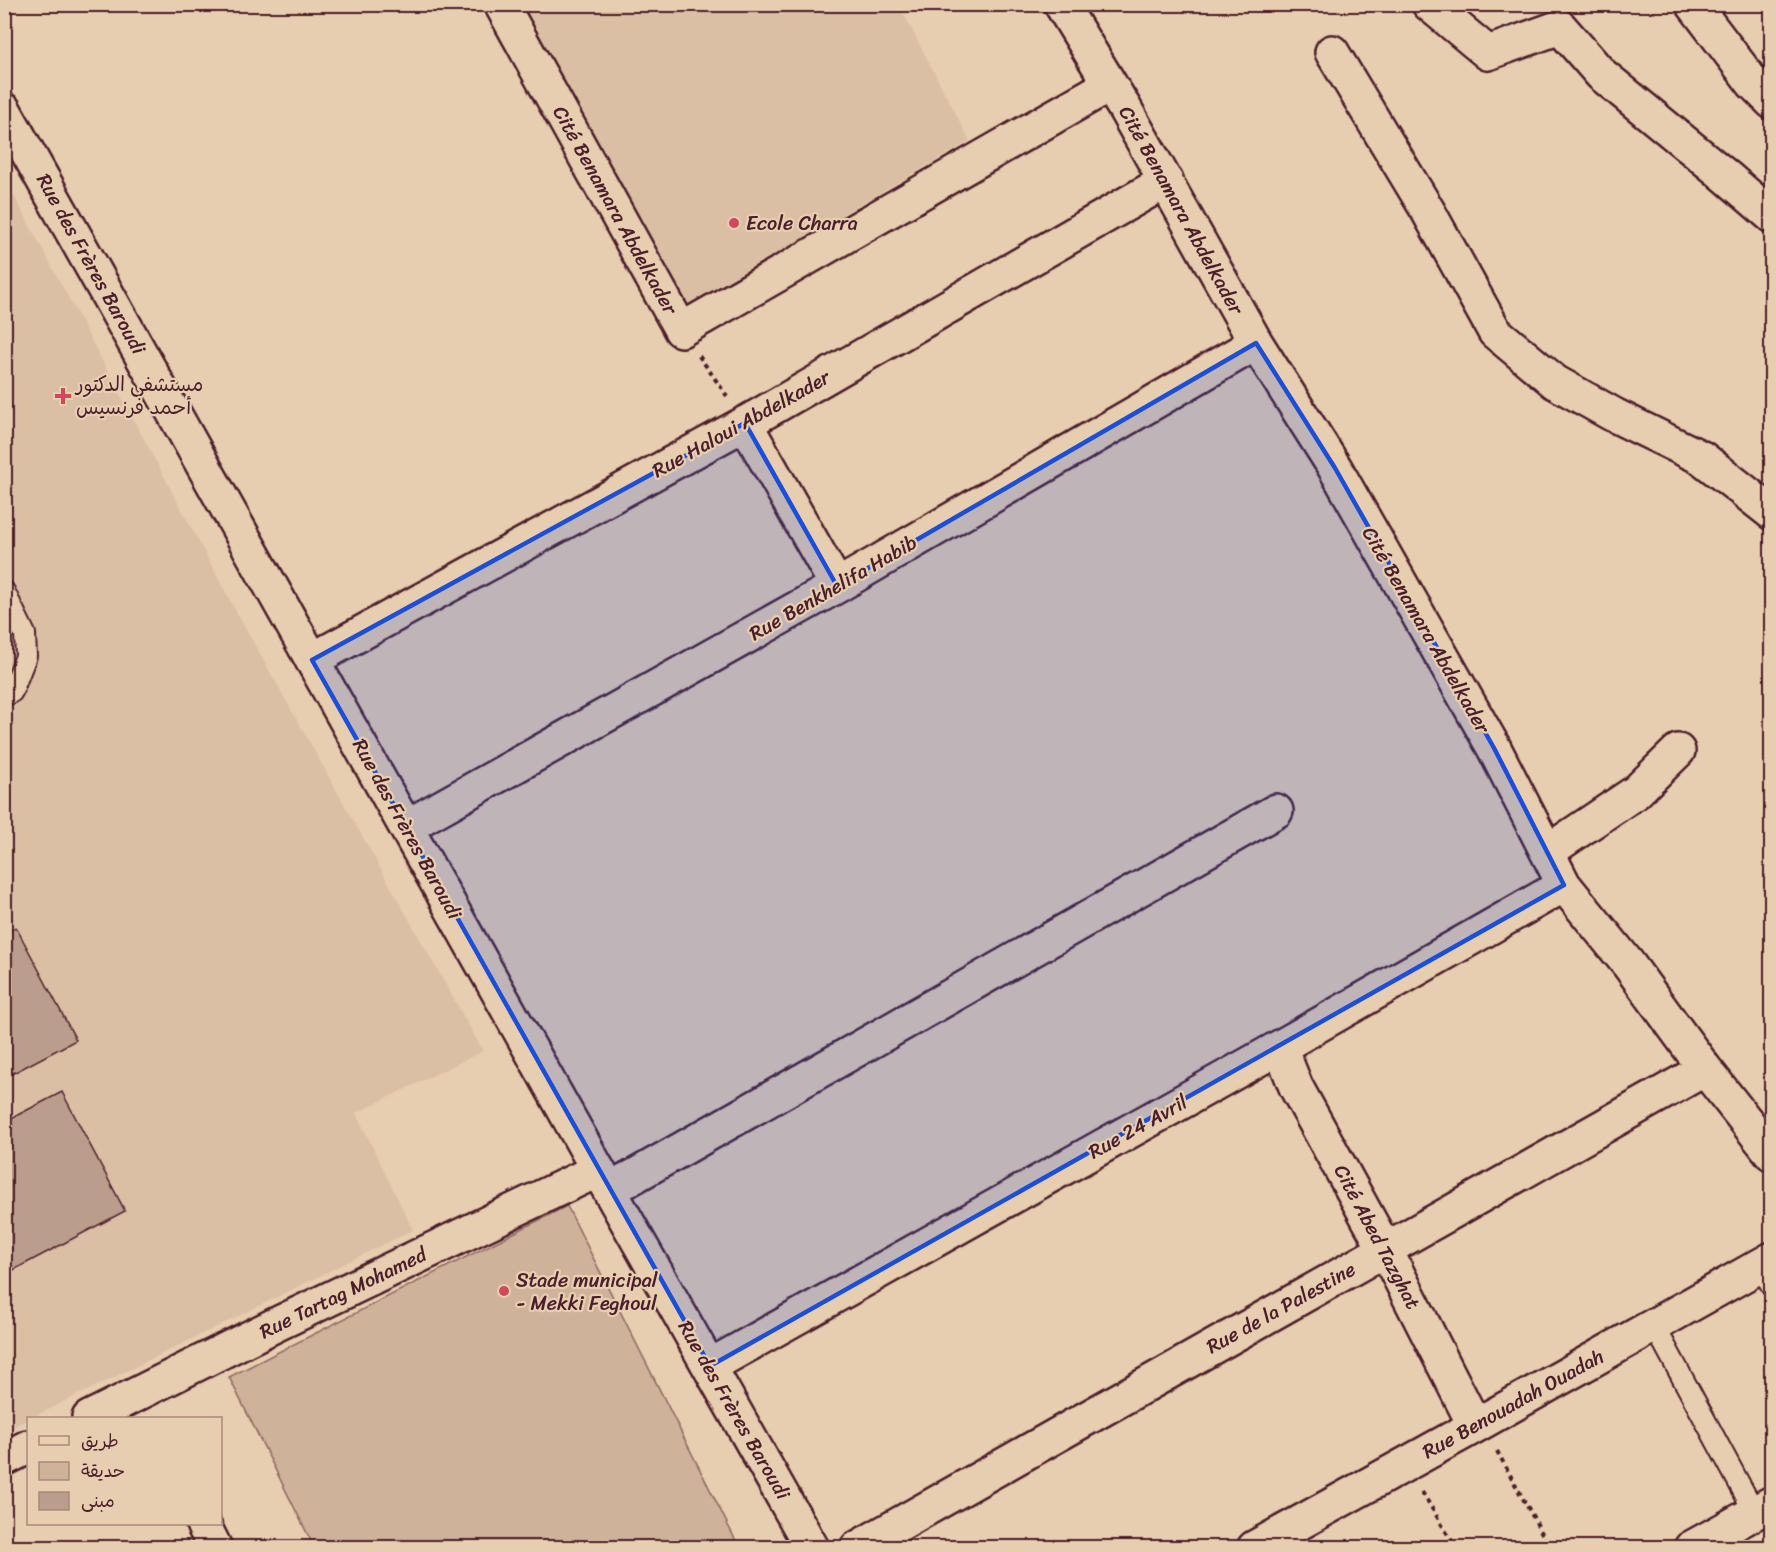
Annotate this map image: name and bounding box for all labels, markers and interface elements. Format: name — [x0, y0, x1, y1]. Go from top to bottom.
street label: Cité Benamara Abdelkader — [543, 99, 688, 323]
street label: Cité Benamara Abdelkader — [1109, 99, 1254, 323]
street label: Rue des Frères Baroudi — [27, 167, 156, 362]
place label: Ecole Charra — [746, 206, 858, 241]
marker: Ecole Charra — [727, 216, 741, 230]
street label: Rue Haloui Abdelkader — [645, 360, 838, 488]
place label: مستشفى الدكتور أحمد فرنسيس — [74, 367, 203, 425]
marker: مستشفى الدكتور أحمد فرنسيس — [54, 387, 72, 405]
street label: Cité Benamara Abdelkader — [1352, 520, 1501, 742]
street label: Rue Benkhelifa Habib — [742, 525, 924, 651]
street label: Rue des Frères Baroudi — [343, 732, 472, 927]
street label: Rue 24 Avril — [1082, 1085, 1195, 1169]
street label: Cité Abed Tazghat — [1324, 1158, 1430, 1316]
street label: Rue Tartag Mohamed — [253, 1237, 434, 1349]
street label: Rue de la Palestine — [1200, 1252, 1362, 1364]
place label: Stade municipal - Mekki Feghoul — [516, 1263, 659, 1321]
marker: Stade municipal - Mekki Feghoul — [497, 1284, 511, 1298]
street label: Rue des Frères Baroudi — [668, 1313, 801, 1508]
street label: Rue Benouadah Ouadah — [1416, 1339, 1610, 1469]
legend — [27, 1417, 222, 1525]
text: طريق — [81, 1425, 119, 1457]
text: حديقة — [81, 1455, 125, 1487]
text: مبنى — [81, 1485, 115, 1517]

